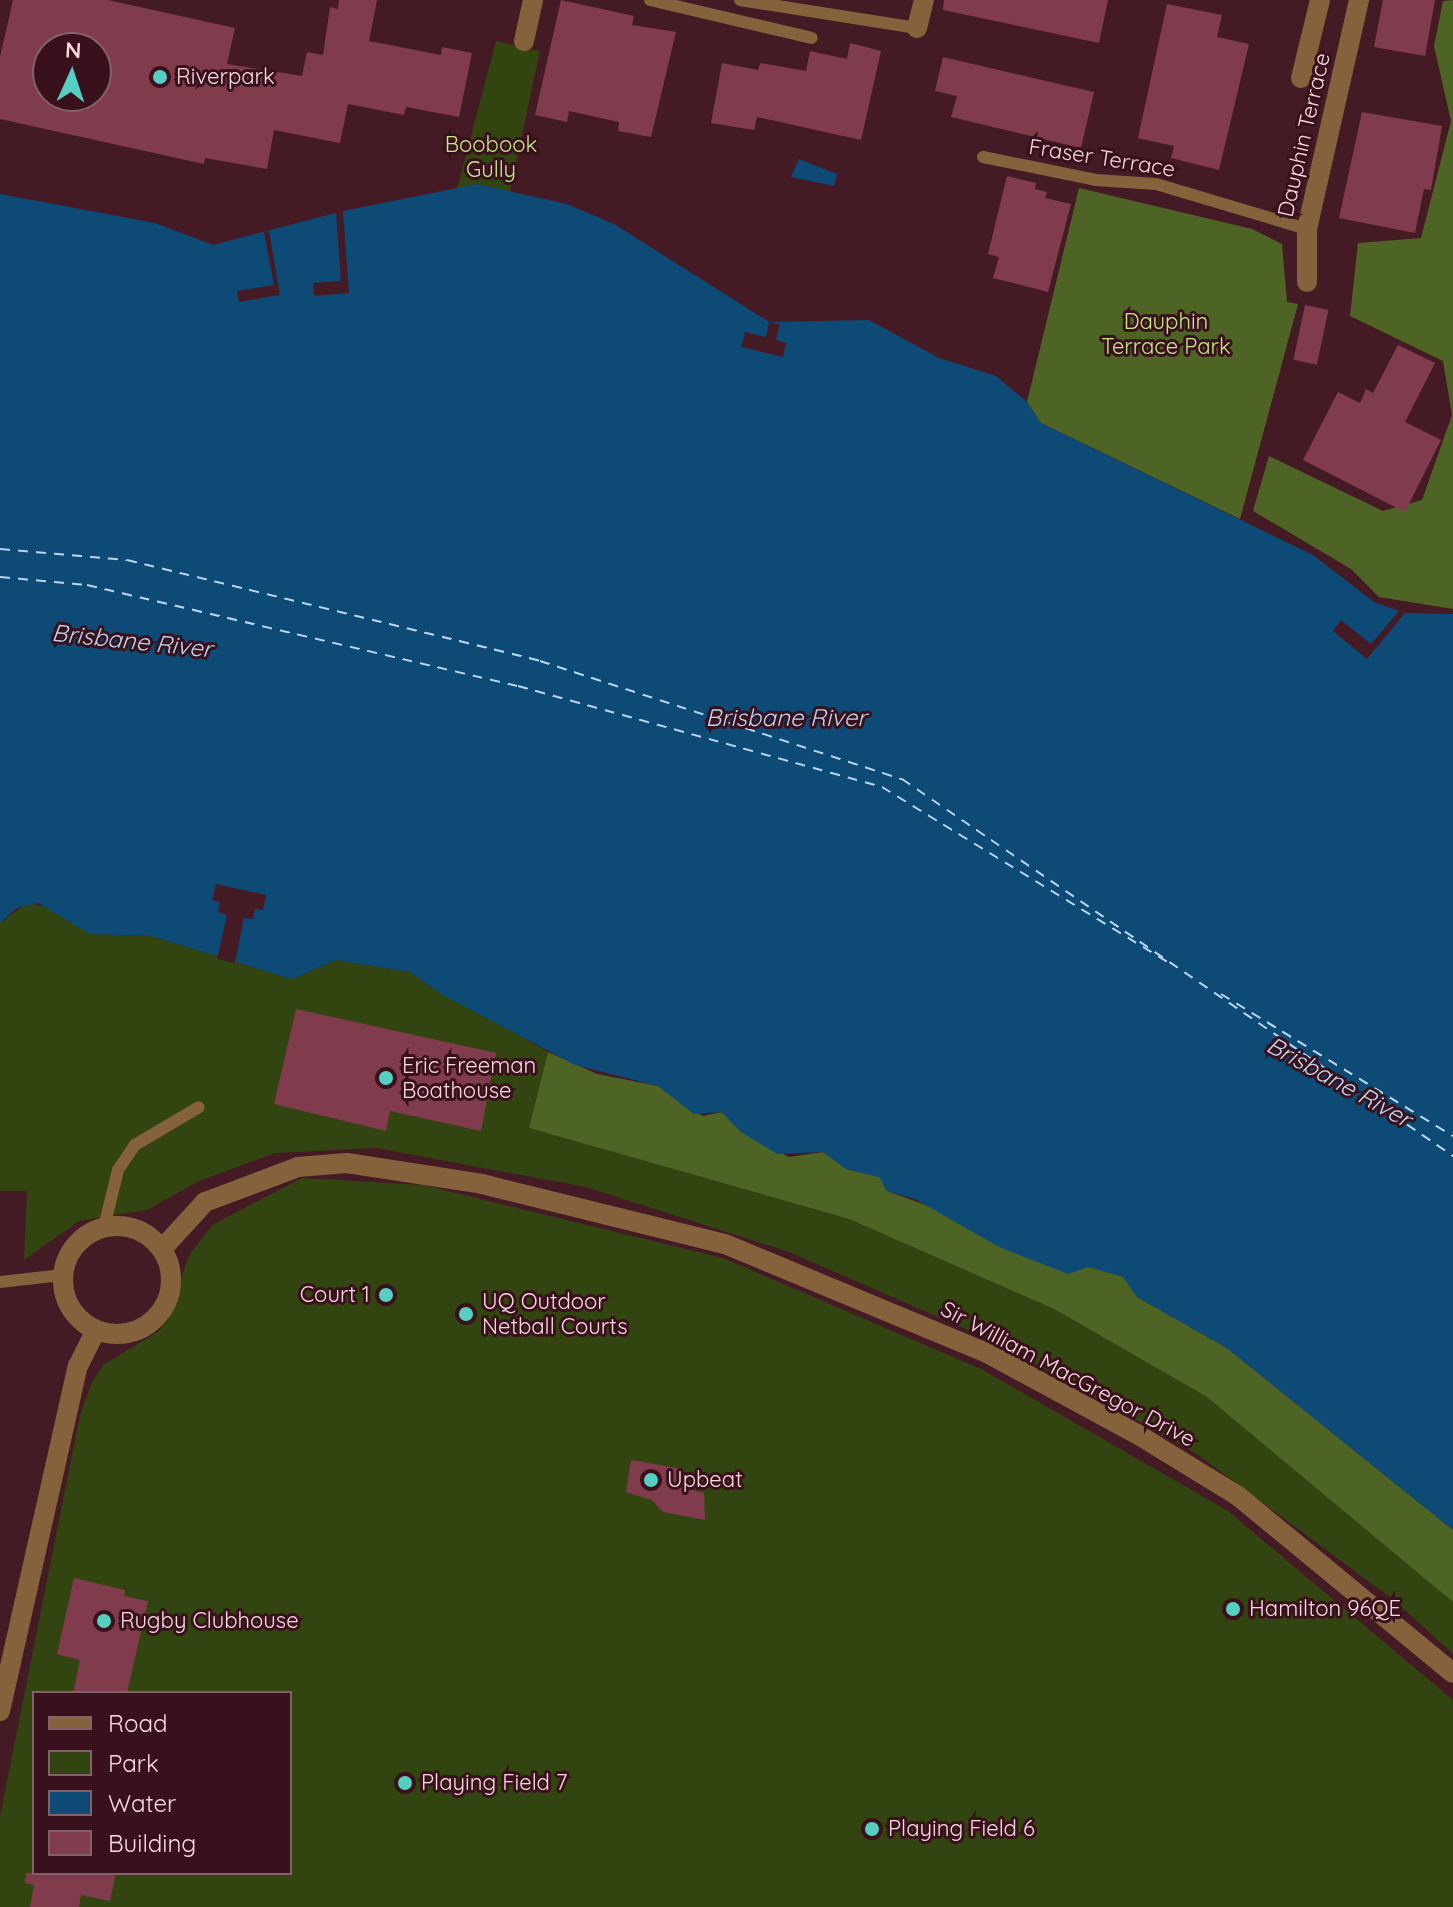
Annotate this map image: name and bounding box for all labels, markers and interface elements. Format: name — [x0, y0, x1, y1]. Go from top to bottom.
north arrow — [32, 32, 112, 112]
text: N — [64, 36, 82, 64]
street label: Dauphin Terrace — [1272, 50, 1336, 220]
place label: Riverpark — [176, 64, 275, 90]
marker: Riverpark — [151, 68, 169, 86]
park label: Boobook Gully — [445, 131, 537, 182]
street label: Fraser Terrace — [1027, 133, 1177, 183]
park label: Dauphin Terrace Park — [1101, 308, 1231, 360]
water label: Brisbane River — [50, 618, 214, 664]
water label: Brisbane River — [706, 704, 866, 732]
water label: Brisbane River — [1262, 1030, 1416, 1134]
place label: Eric Freeman Boathouse — [402, 1052, 536, 1104]
marker: Eric Freeman Boathouse — [377, 1069, 395, 1087]
place label: Court 1 — [300, 1282, 370, 1308]
marker: Court 1 — [377, 1286, 395, 1304]
place label: UQ Outdoor Netball Courts — [482, 1288, 628, 1340]
street label: Sir William MacGregor Drive — [936, 1296, 1200, 1452]
marker: UQ Outdoor Netball Courts — [457, 1305, 475, 1323]
place label: Upbeat — [667, 1467, 743, 1493]
marker: Upbeat — [642, 1471, 660, 1489]
place label: Hamilton 96QE — [1249, 1596, 1401, 1622]
marker: Hamilton 96QE — [1224, 1600, 1242, 1618]
place label: Rugby Clubhouse — [120, 1608, 299, 1634]
marker: Rugby Clubhouse — [95, 1612, 113, 1630]
legend — [32, 1691, 292, 1875]
text: Road — [108, 1708, 168, 1738]
text: Park — [108, 1748, 159, 1778]
place label: Playing Field 7 — [421, 1770, 567, 1796]
marker: Playing Field 7 — [396, 1774, 414, 1792]
text: Water — [108, 1788, 176, 1818]
place label: Playing Field 6 — [888, 1816, 1035, 1842]
marker: Playing Field 6 — [863, 1820, 881, 1838]
text: Building — [108, 1828, 196, 1858]

